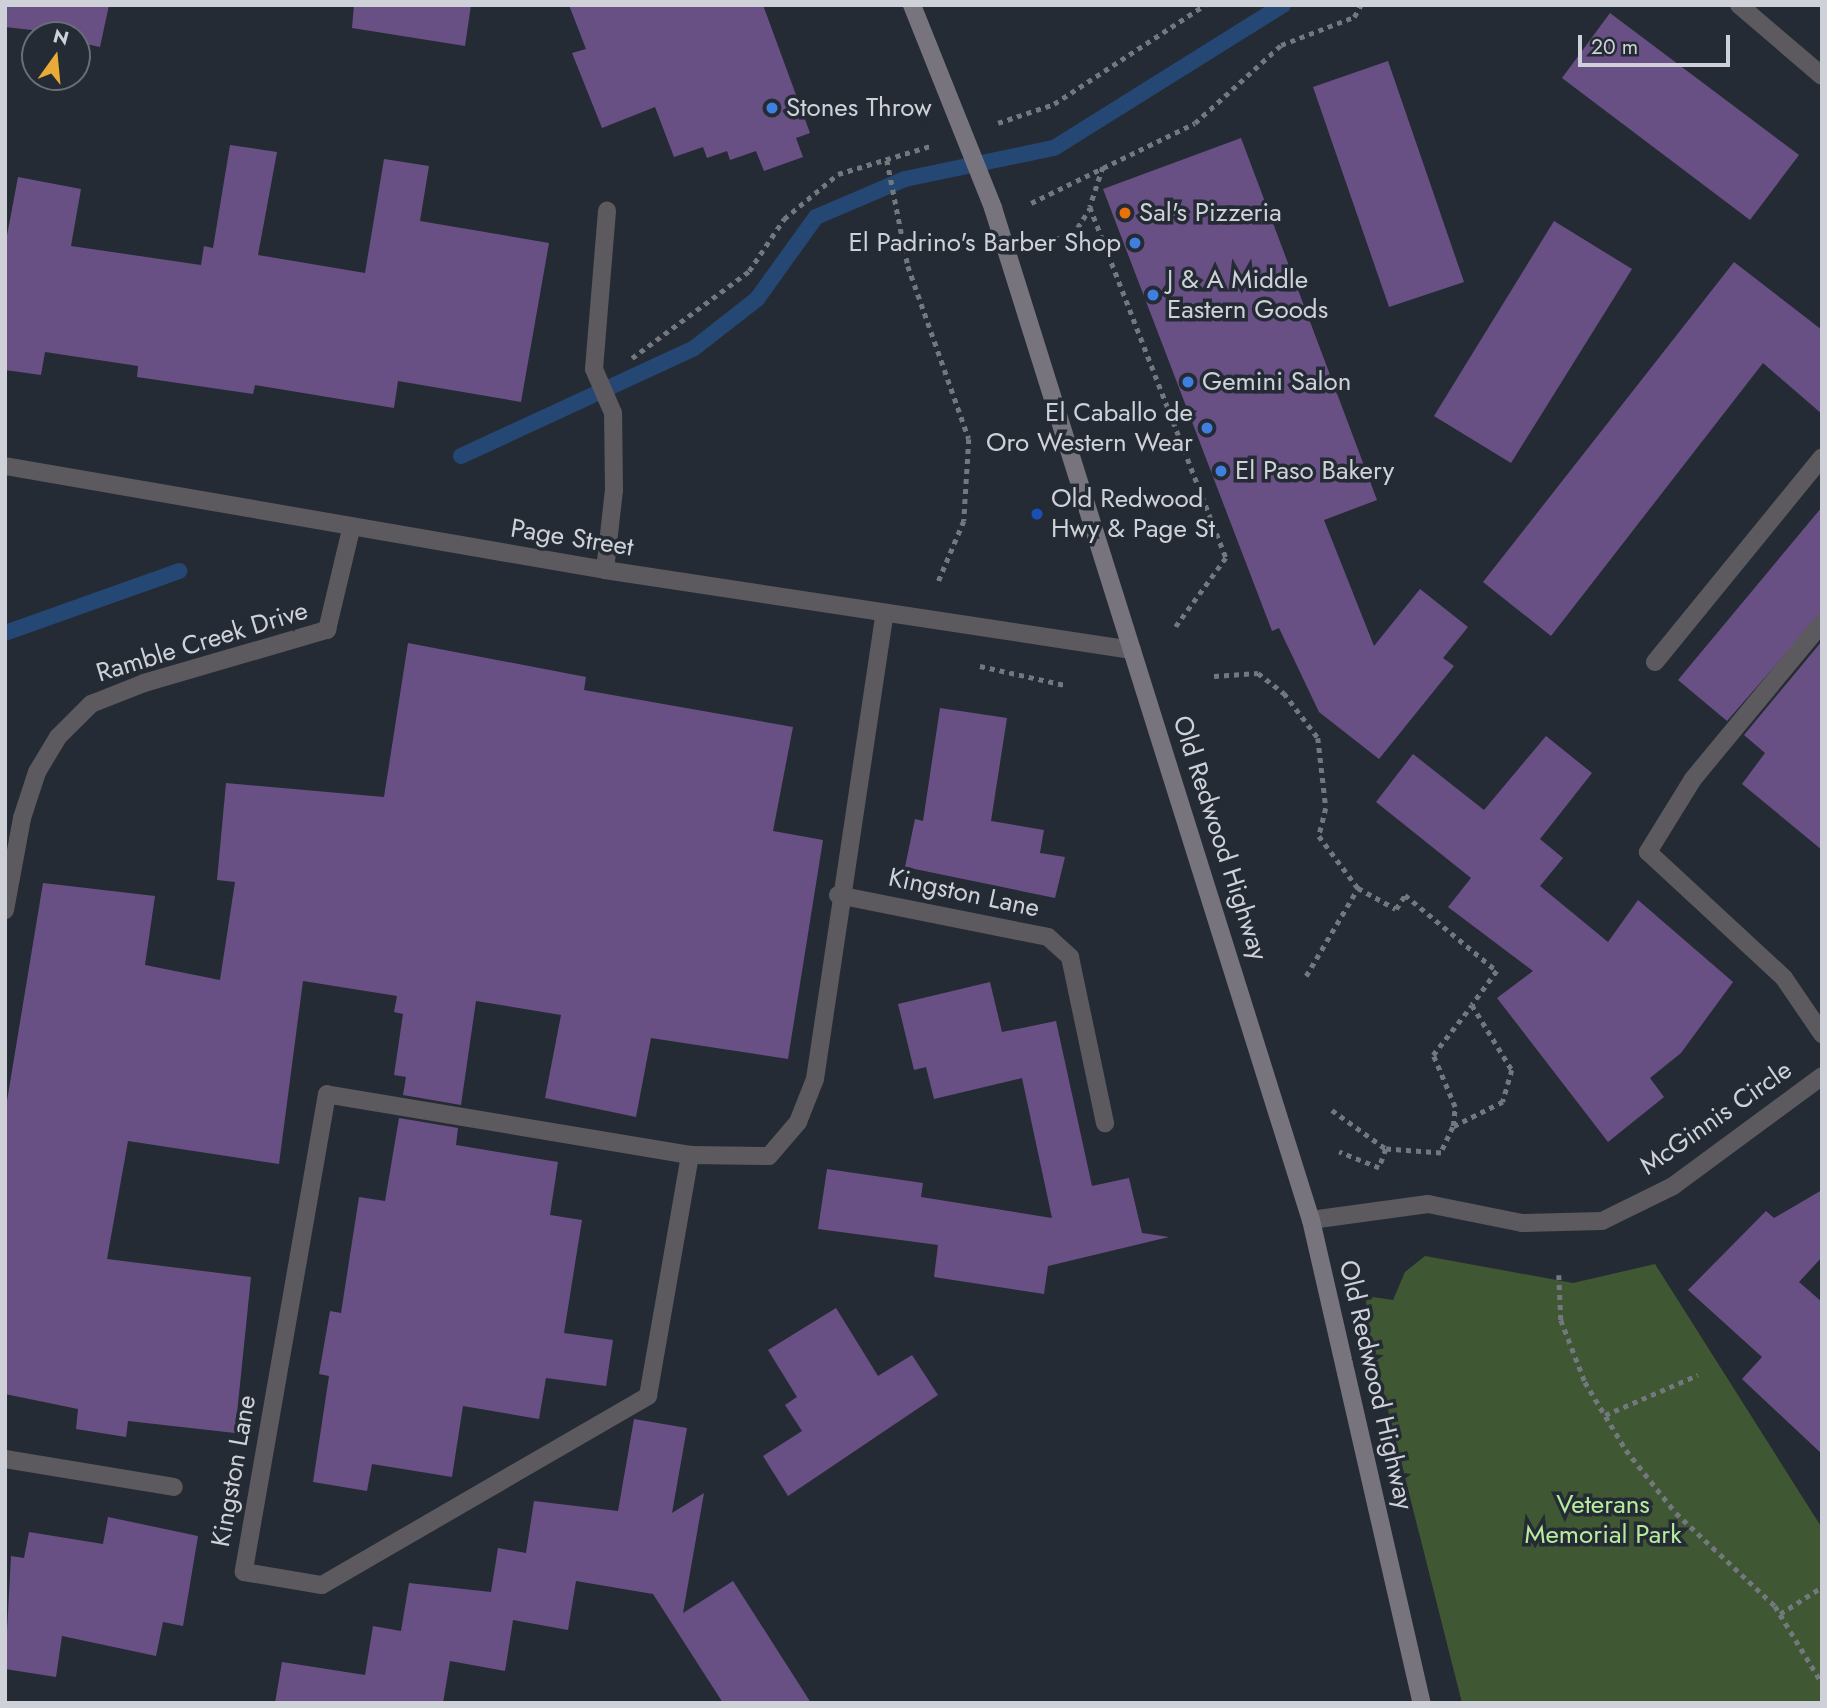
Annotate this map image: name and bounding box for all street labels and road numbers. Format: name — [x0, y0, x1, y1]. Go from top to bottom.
street label: Page Street — [508, 513, 636, 563]
street label: Ramble Creek Drive — [92, 595, 312, 689]
street label: Old Redwood Highway — [1166, 712, 1274, 964]
street label: Kingston Lane — [886, 862, 1042, 924]
street label: McGinnis Circle — [1634, 1054, 1798, 1182]
street label: Old Redwood Highway — [1332, 1257, 1420, 1513]
street label: Kingston Lane — [205, 1393, 263, 1549]

